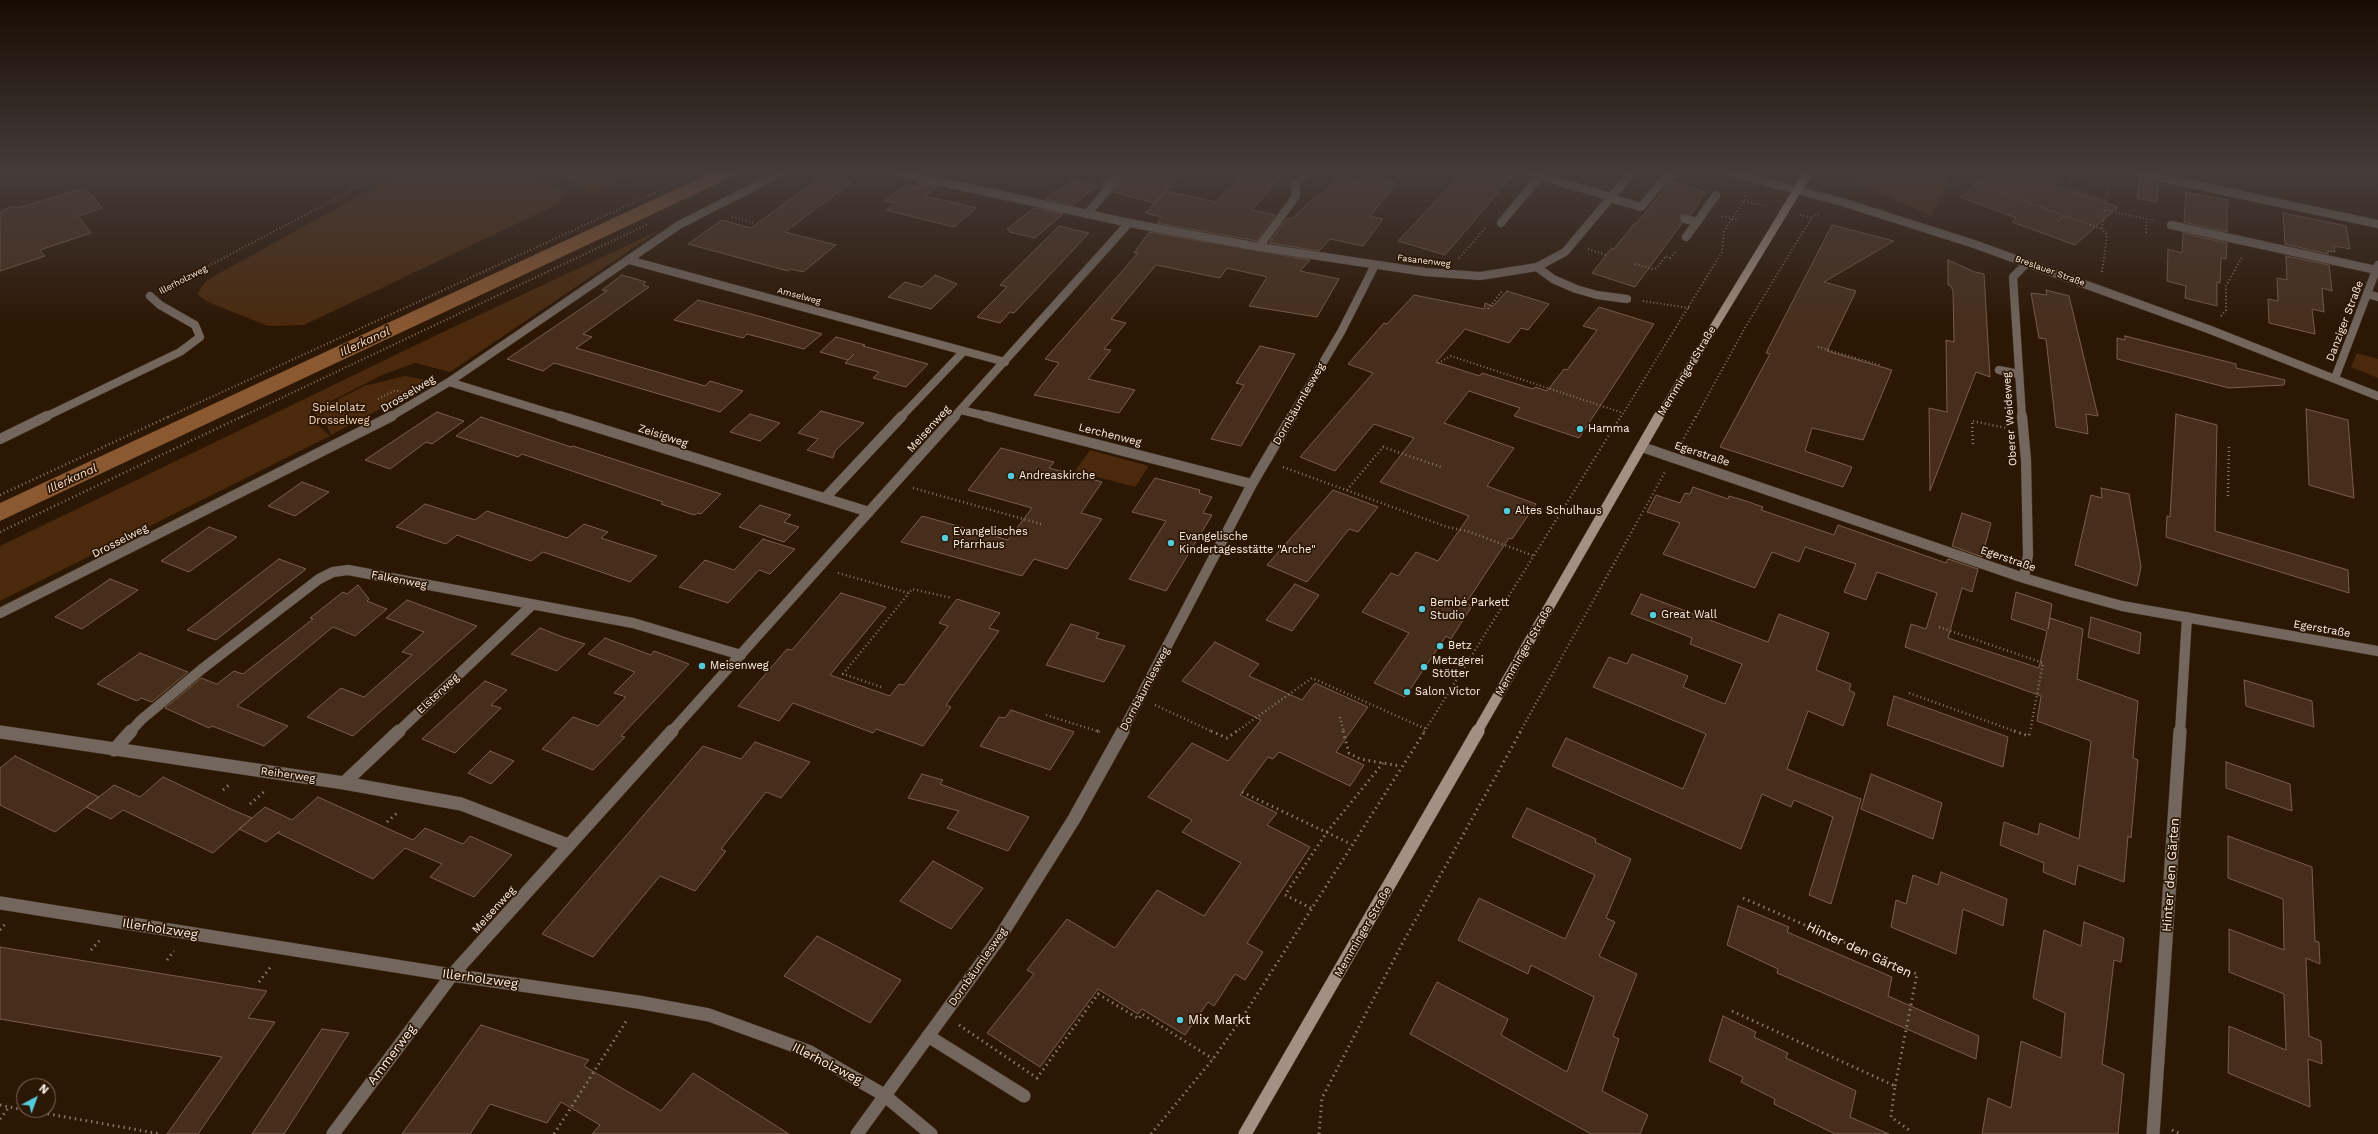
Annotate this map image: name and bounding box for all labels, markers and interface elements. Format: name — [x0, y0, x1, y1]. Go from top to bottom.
street label: Fasanenweg — [1397, 252, 1451, 270]
street label: Breslauer Straße — [2014, 253, 2086, 289]
street label: Illerholzweg — [157, 263, 209, 297]
street label: Danziger Straße — [2324, 279, 2366, 363]
street label: Amselweg — [776, 285, 822, 307]
water label: Illerkanal — [337, 324, 393, 360]
street label: Memminger Straße — [1655, 324, 1719, 418]
street label: Dornbäumlesweg — [1270, 361, 1328, 447]
street label: Oberer Weideweg — [2000, 372, 2020, 466]
street label: Drosselweg — [378, 373, 438, 415]
park label: Spielplatz Drosselweg — [308, 401, 370, 427]
street label: Meisenweg — [904, 403, 954, 455]
street label: Lerchenweg — [1077, 421, 1143, 449]
street label: Zeisigweg — [636, 422, 690, 450]
place label: Hamma — [1588, 422, 1629, 436]
marker: Hamma — [1575, 424, 1585, 434]
street label: Egerstraße — [1673, 439, 1731, 469]
water label: Illerkanal — [44, 461, 100, 497]
place label: Andreaskirche — [1019, 469, 1095, 483]
marker: Andreaskirche — [1006, 471, 1016, 481]
place label: Altes Schulhaus — [1515, 504, 1602, 518]
marker: Altes Schulhaus — [1502, 506, 1512, 516]
street label: Drosselweg — [90, 521, 150, 561]
place label: Evangelisches Pfarrhaus — [953, 525, 1028, 551]
place label: Evangelische Kindertagesstätte "Arche" — [1179, 530, 1316, 556]
marker: Evangelisches Pfarrhaus — [940, 533, 950, 543]
marker: Evangelische Kindertagesstätte "Arche" — [1166, 538, 1176, 548]
street label: Egerstraße — [1979, 543, 2037, 575]
street label: Falkenweg — [370, 568, 428, 592]
place label: Bembé Parkett Studio — [1430, 596, 1509, 622]
street label: Memminger Straße — [1493, 603, 1555, 699]
marker: Bembé Parkett Studio — [1417, 604, 1427, 614]
place label: Great Wall — [1661, 608, 1717, 622]
marker: Great Wall — [1648, 610, 1658, 620]
street label: Egerstraße — [2293, 618, 2351, 640]
place label: Betz — [1448, 639, 1472, 653]
marker: Betz — [1435, 641, 1445, 651]
street label: Dornbäumlesweg — [1117, 645, 1173, 733]
place label: Metzgerei Stötter — [1432, 654, 1484, 680]
place label: Meisenweg — [710, 659, 769, 673]
marker: Meisenweg — [697, 661, 707, 671]
marker: Metzgerei Stötter — [1419, 662, 1429, 672]
street label: Elsterweg — [414, 671, 462, 717]
place label: Salon Victor — [1415, 685, 1481, 699]
marker: Salon Victor — [1402, 687, 1412, 697]
street label: Reiherweg — [260, 765, 316, 785]
street label: Hinter den Gärten — [2159, 817, 2183, 933]
street label: Meisenweg — [469, 884, 519, 936]
street label: Memminger Straße — [1332, 884, 1394, 980]
street label: Illerholzweg — [121, 915, 199, 943]
street label: Hinter den Gärten — [1804, 919, 1914, 981]
street label: Dornbäumlesweg — [946, 925, 1010, 1009]
street label: Illerholzweg — [441, 966, 519, 992]
place label: Mix Markt — [1188, 1012, 1250, 1028]
marker: Mix Markt — [1175, 1015, 1185, 1025]
street label: Ammerweg — [364, 1022, 420, 1088]
street label: Illerholzweg — [789, 1040, 865, 1088]
north arrow — [16, 1078, 56, 1118]
text: N — [36, 1082, 51, 1097]

